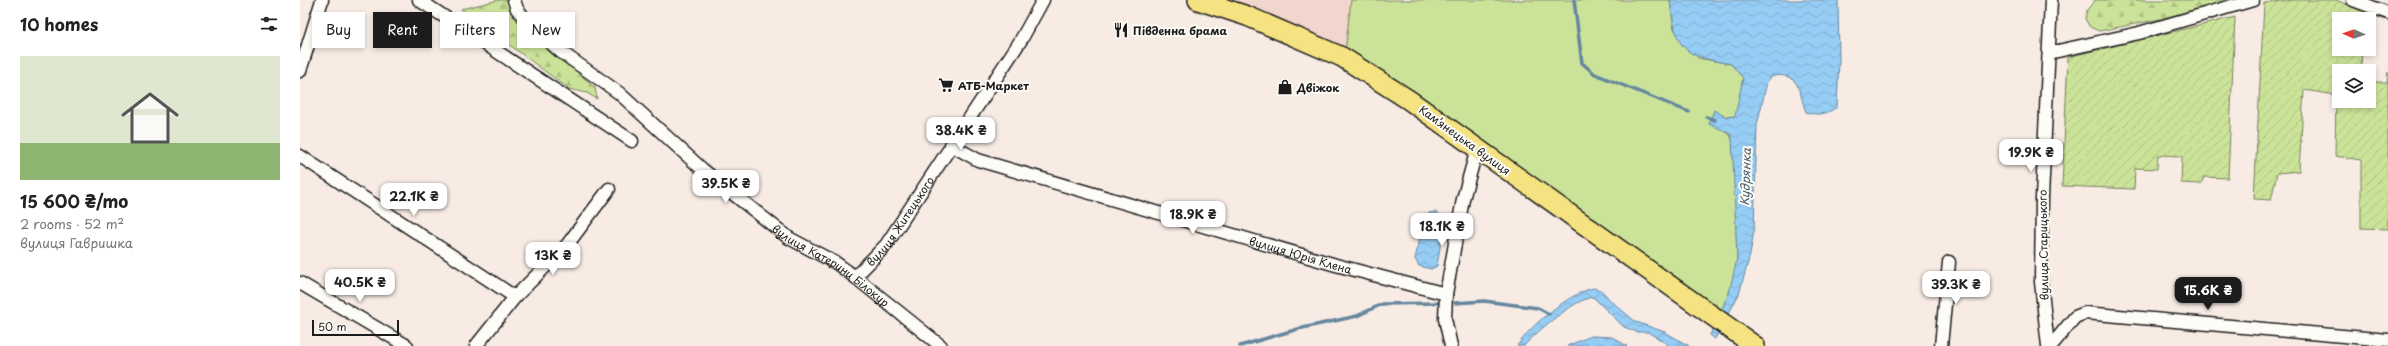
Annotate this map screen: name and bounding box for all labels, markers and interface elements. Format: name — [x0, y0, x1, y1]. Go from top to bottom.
text: 10 homes — [20, 11, 98, 37]
chip: Buy — [312, 12, 365, 48]
chip: Rent — [373, 12, 432, 48]
chip: Filters — [440, 12, 509, 48]
chip: New — [517, 12, 575, 48]
north arrow — [2332, 12, 2376, 56]
map controls — [2332, 12, 2376, 108]
icon: filters — [258, 13, 280, 35]
restaurant icon: Південна брама — [1112, 21, 1130, 39]
place label: Південна брама — [1133, 22, 1228, 39]
button: layers — [2332, 64, 2376, 108]
supermarket icon: АТБ-Маркет — [937, 76, 955, 94]
place label: АТБ-Маркет — [958, 77, 1029, 94]
shop icon: Двіжок — [1276, 78, 1294, 96]
place label: Двіжок — [1296, 79, 1340, 96]
icon: home — [114, 82, 186, 154]
street label: Камʼянецька вулиця — [1416, 101, 1514, 179]
pin: 38.4K ₴ — [924, 117, 998, 151]
text: 38.4K ₴ — [935, 120, 987, 139]
pin: 19.9K ₴ — [1994, 139, 2068, 173]
text: 19.9K ₴ — [2008, 142, 2054, 161]
water label: Кудрянка — [1735, 147, 1755, 206]
pin: 39.5K ₴ — [689, 170, 763, 204]
text: 39.5K ₴ — [701, 173, 751, 192]
street label: вулиця Житецького — [862, 173, 938, 270]
pin: 22.1K ₴ — [377, 183, 451, 217]
text: 22.1K ₴ — [389, 186, 439, 205]
text: 15 600 ₴/mo — [20, 188, 128, 214]
street label: вулиця Старицького — [2034, 190, 2052, 300]
pin: 18.9K ₴ — [1156, 201, 1230, 235]
text: 18.9K ₴ — [1170, 204, 1216, 223]
pin: 18.1K ₴ — [1405, 213, 1479, 247]
text: 2 rooms · 52 m² — [20, 214, 124, 233]
text: 18.1K ₴ — [1419, 216, 1465, 235]
street label: вулиця Катерини Білокур — [769, 220, 893, 310]
street label: вулиця Юрія Клена — [1247, 231, 1354, 277]
text: вулиця Гавришка — [20, 233, 133, 252]
pin: 13K ₴ — [525, 242, 581, 276]
text: 13K ₴ — [534, 245, 572, 264]
pin: 40.5K ₴ — [323, 269, 397, 303]
pin: 39.3K ₴ — [1919, 271, 1993, 305]
text: 40.5K ₴ — [334, 272, 386, 291]
text: 39.3K ₴ — [1931, 274, 1981, 293]
pin: 15.6K ₴ — [2171, 277, 2245, 311]
text: 15.6K ₴ — [2184, 280, 2232, 299]
scale bar — [312, 318, 399, 337]
text: 50 m — [318, 318, 347, 335]

